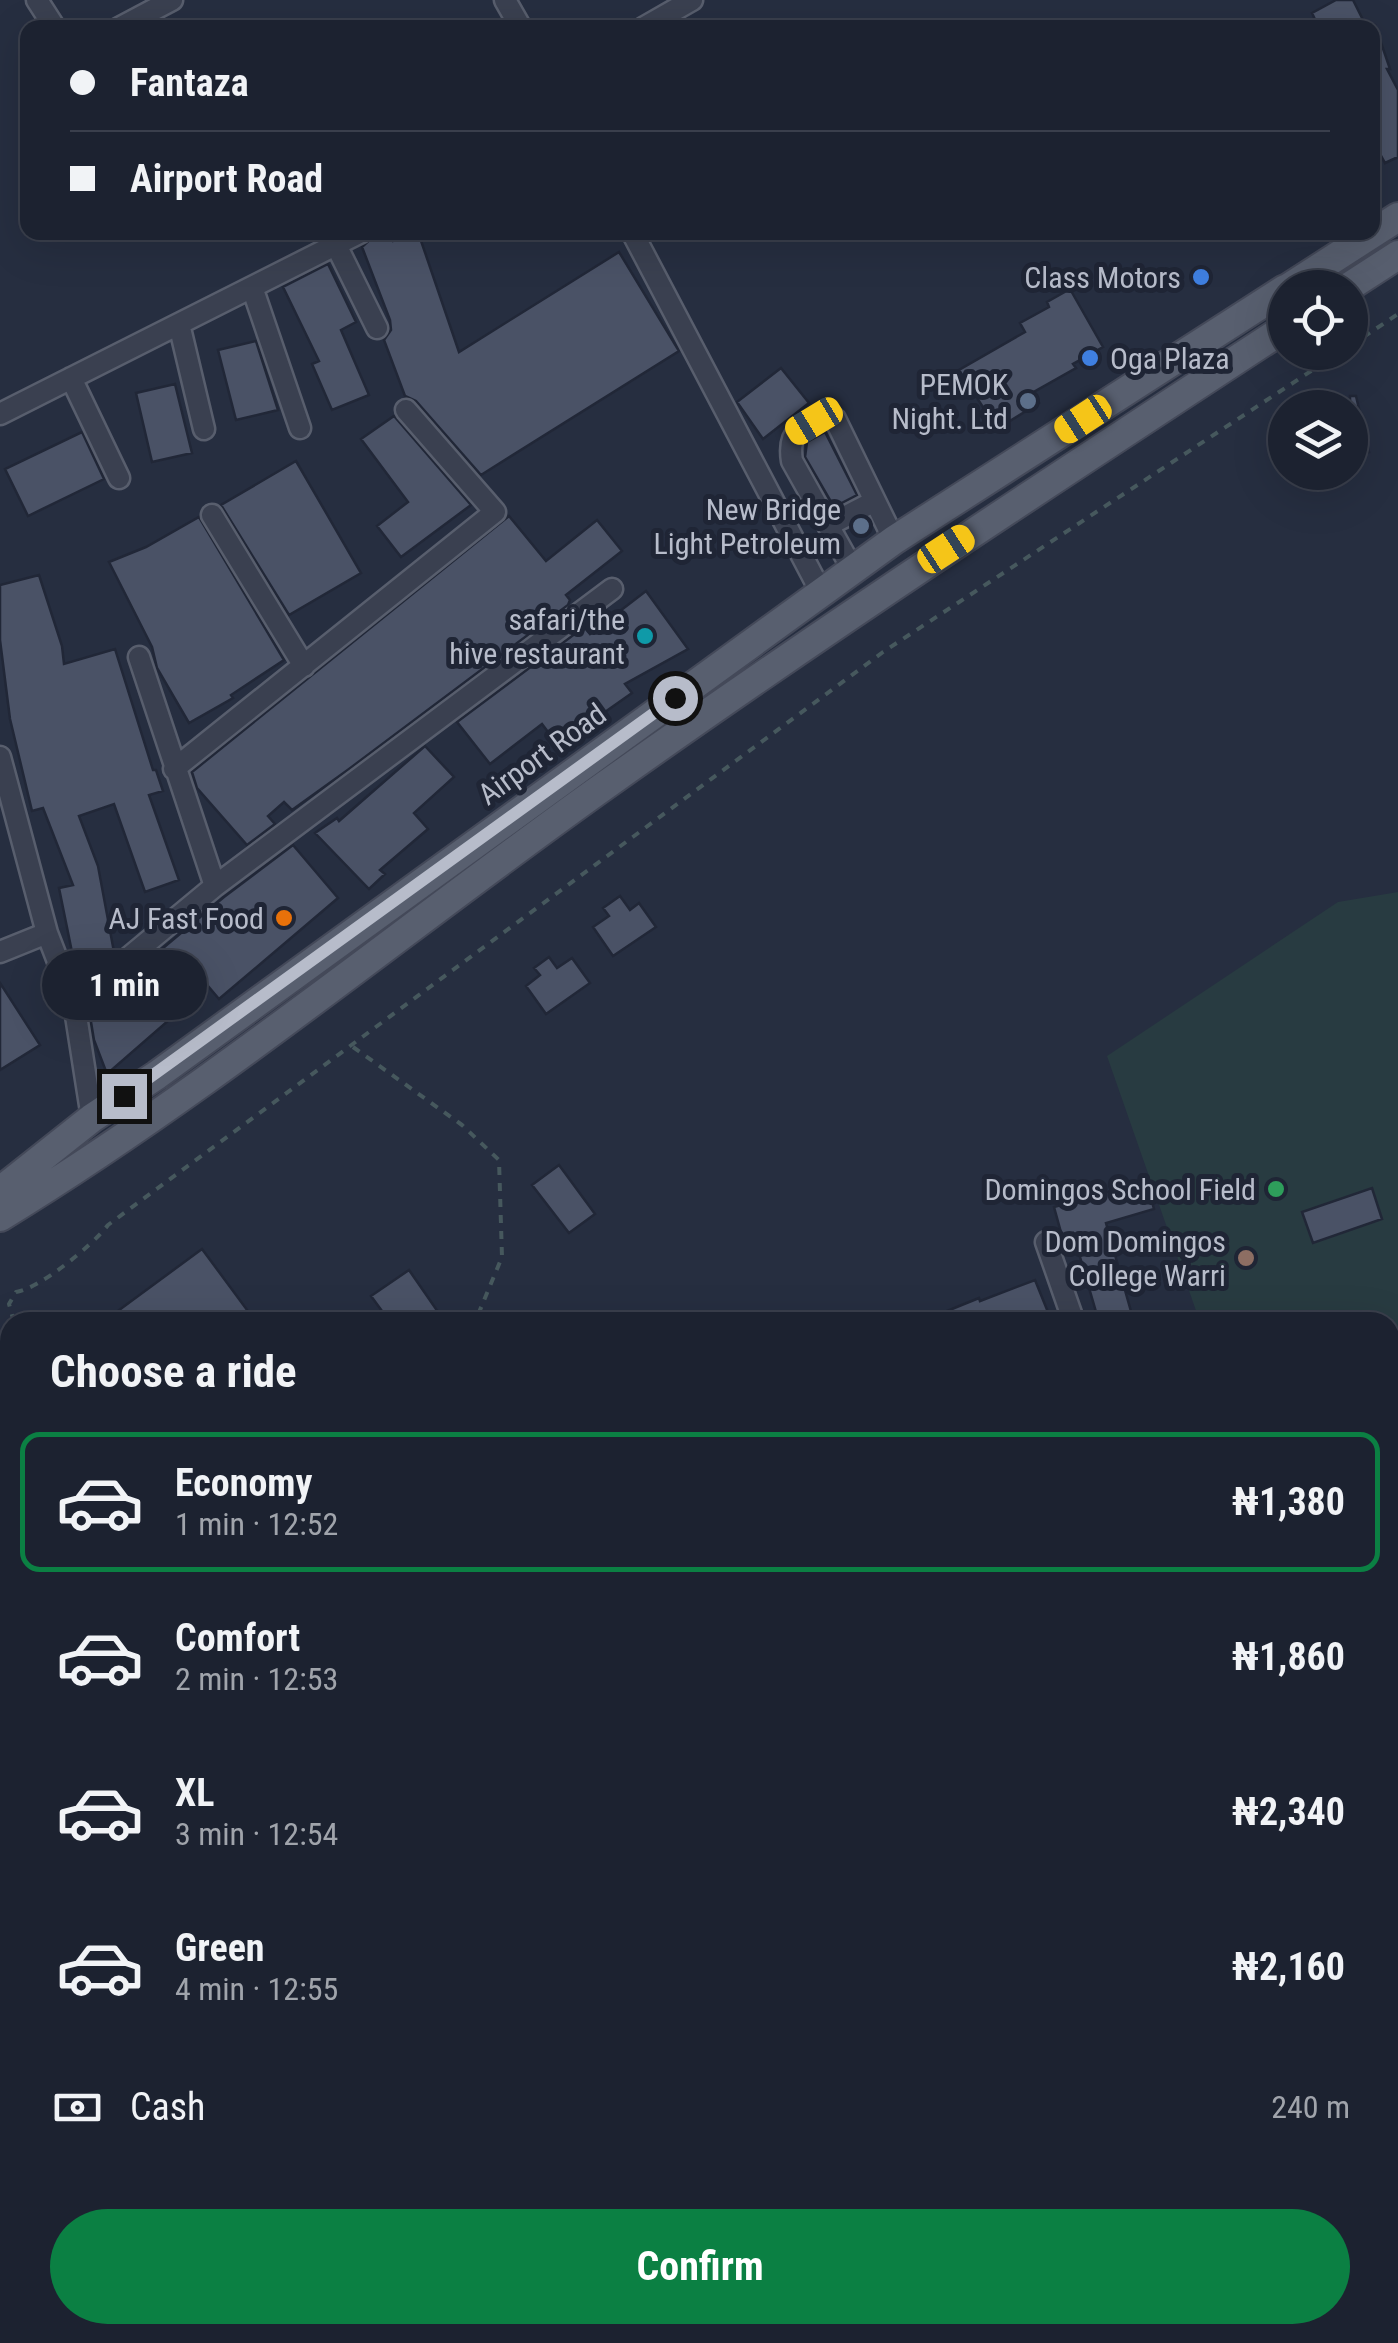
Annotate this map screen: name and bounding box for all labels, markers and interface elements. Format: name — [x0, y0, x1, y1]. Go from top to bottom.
text: Fantaza — [130, 61, 249, 105]
text: Airport Road — [130, 157, 323, 201]
place label: Class Motors — [1024, 260, 1181, 295]
marker: Class Motors — [1190, 266, 1212, 288]
map controls — [1268, 270, 1368, 490]
button: locate — [1268, 270, 1368, 370]
place label: Oga Plaza — [1110, 341, 1230, 376]
marker: Oga Plaza — [1079, 347, 1101, 369]
place label: PEMOK Night. Ltd — [892, 367, 1009, 436]
marker: PEMOK Night. Ltd — [1017, 390, 1039, 412]
car — [1050, 390, 1116, 448]
button: layers — [1268, 390, 1368, 490]
car — [781, 393, 847, 449]
place label: New Bridge Light Petroleum — [653, 492, 841, 561]
marker: New Bridge Light Petroleum — [850, 515, 872, 537]
car — [913, 520, 979, 578]
place label: safari/the hive restaurant — [449, 602, 625, 671]
marker: safari/the hive restaurant — [634, 625, 656, 647]
route start — [653, 676, 698, 721]
street label: Airport Road — [471, 696, 613, 812]
place label: AJ Fast Food — [108, 901, 264, 936]
marker: AJ Fast Food — [273, 907, 295, 929]
callout: 1 min — [42, 951, 206, 1021]
text: 1 min — [89, 966, 160, 1004]
route end — [102, 1074, 147, 1119]
place label: Domingos School Field — [984, 1172, 1256, 1207]
marker: Domingos School Field — [1265, 1178, 1287, 1200]
place label: Dom Domingos College Warri — [1045, 1224, 1226, 1293]
marker: Dom Domingos College Warri — [1235, 1247, 1257, 1269]
text: Choose a ride — [50, 1345, 297, 1398]
icon: car — [55, 1457, 145, 1547]
text: Economy — [175, 1461, 312, 1505]
text: ₦1,380 — [1232, 1480, 1345, 1524]
text: 1 min · 12:52 — [175, 1505, 338, 1543]
icon: car — [55, 1612, 145, 1702]
text: Comfort — [175, 1616, 300, 1660]
text: ₦1,860 — [1232, 1635, 1345, 1679]
text: 2 min · 12:53 — [175, 1660, 338, 1698]
icon: car — [55, 1767, 145, 1857]
text: XL — [175, 1771, 214, 1815]
text: ₦2,340 — [1232, 1790, 1345, 1834]
text: 3 min · 12:54 — [175, 1815, 338, 1853]
icon: car — [55, 1922, 145, 2012]
text: Green — [175, 1926, 265, 1970]
text: ₦2,160 — [1232, 1945, 1345, 1989]
text: 4 min · 12:55 — [175, 1970, 338, 2008]
icon: cash — [50, 2080, 105, 2135]
text: Cash — [130, 2085, 205, 2129]
text: 240 m — [1271, 2088, 1350, 2126]
button: Confirm — [50, 2209, 1350, 2324]

